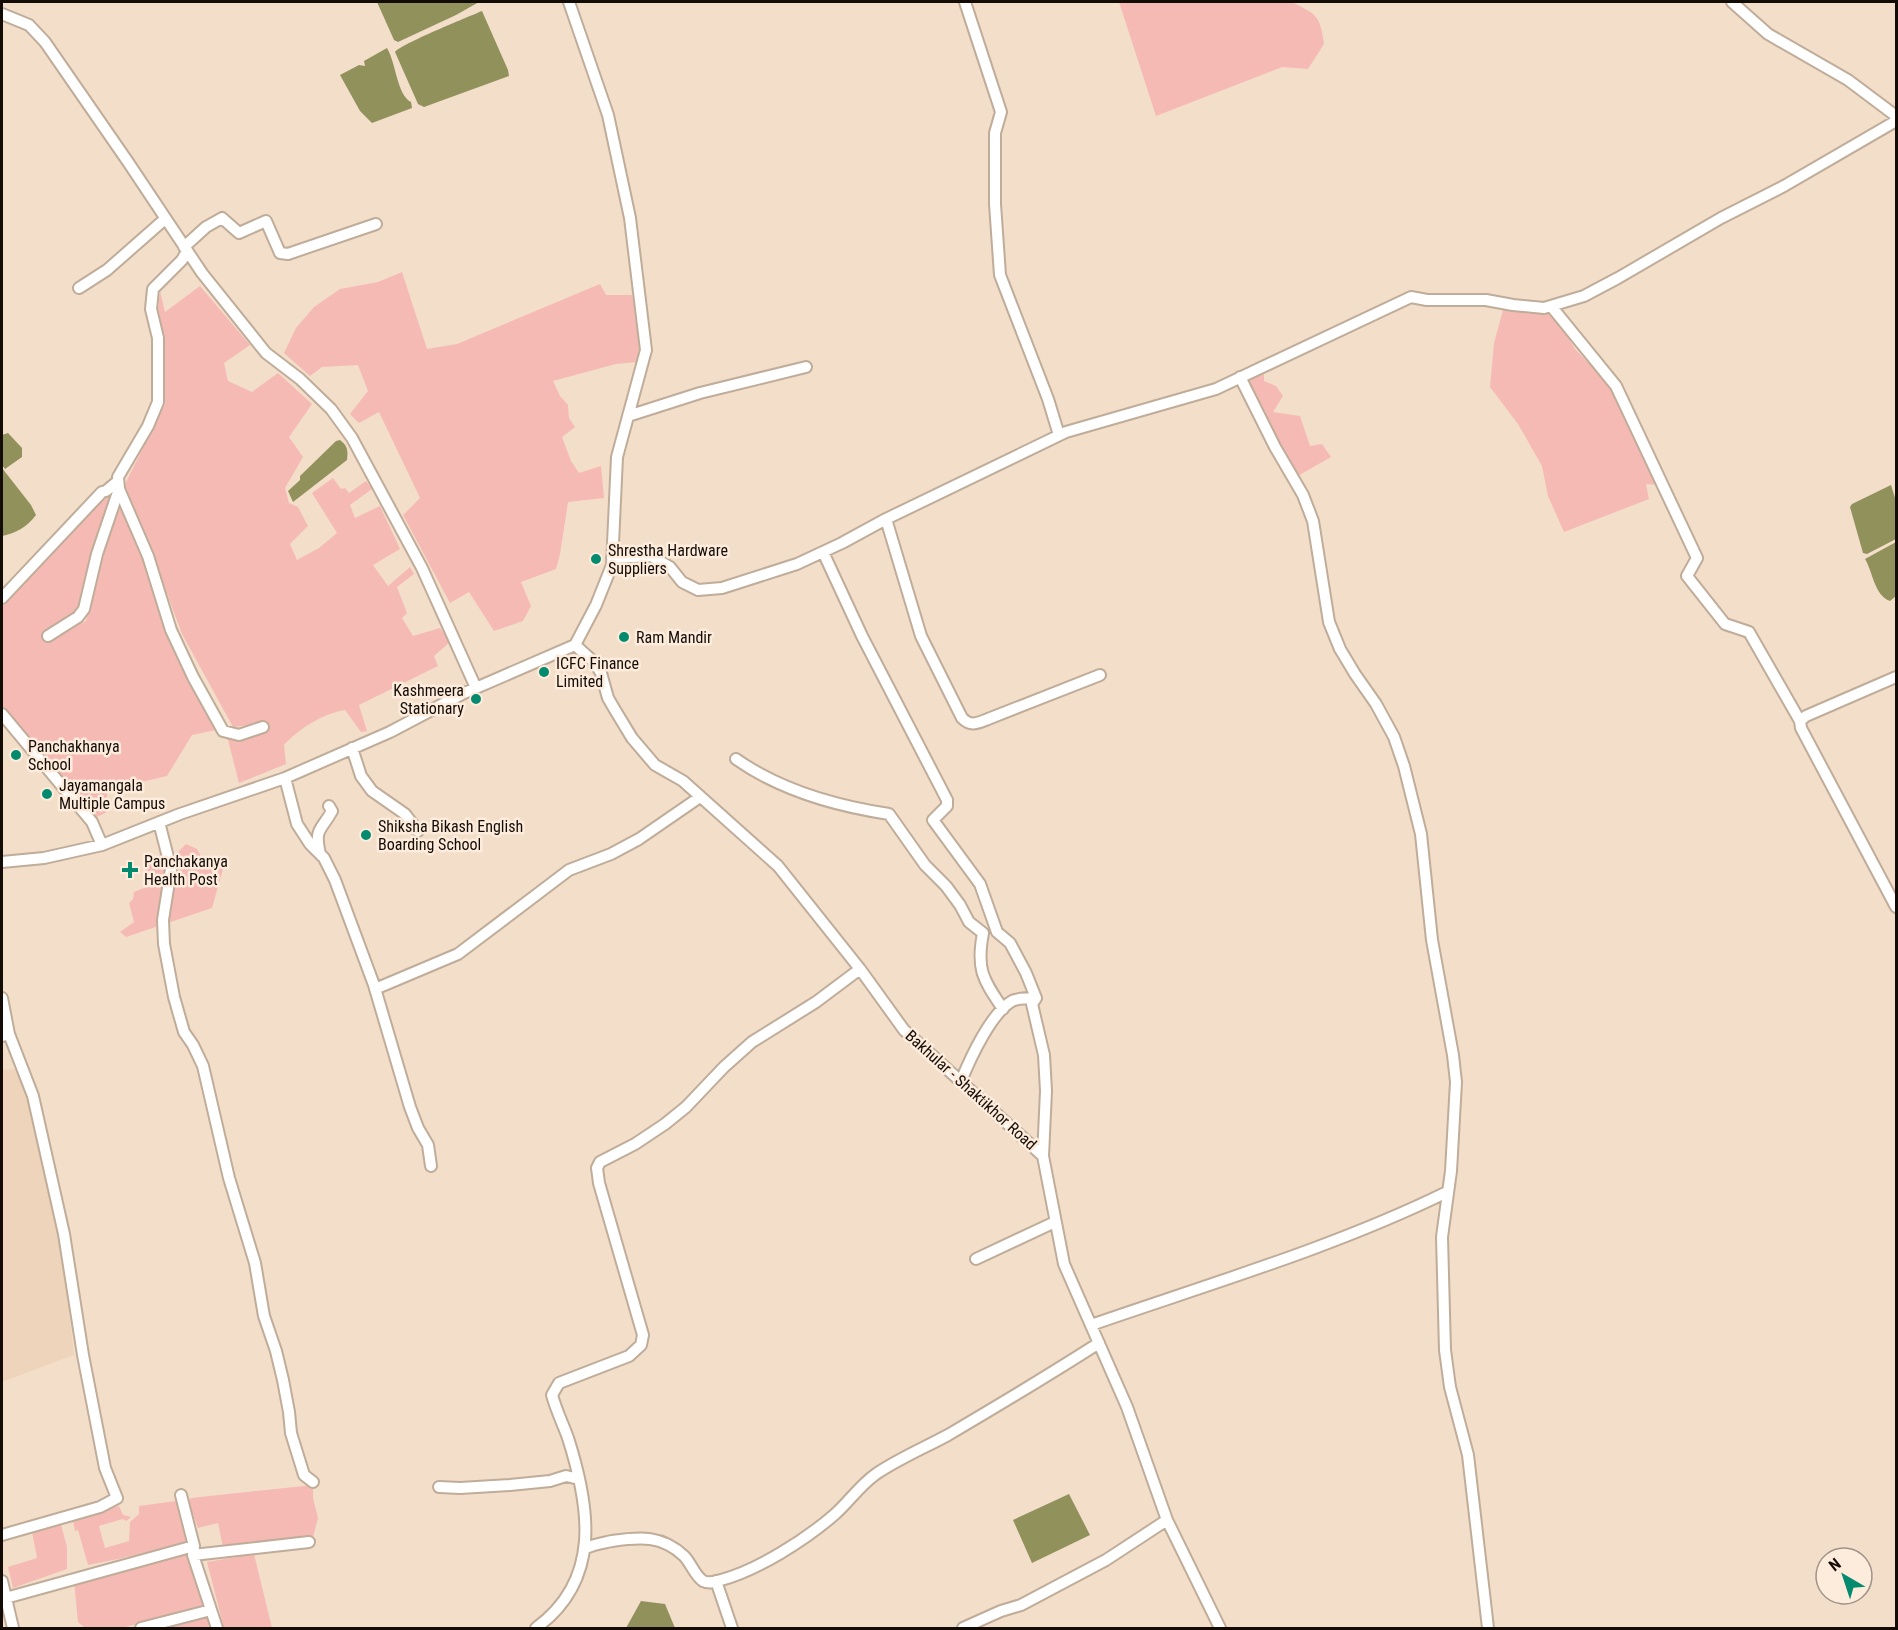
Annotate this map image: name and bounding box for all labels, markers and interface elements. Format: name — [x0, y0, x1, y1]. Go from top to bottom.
place label: Shrestha Hardware Suppliers — [608, 541, 728, 578]
marker: Shrestha Hardware Suppliers — [589, 552, 603, 566]
place label: Ram Mandir — [636, 628, 712, 647]
marker: Ram Mandir — [617, 630, 631, 644]
place label: ICFC Finance Limited — [556, 654, 639, 691]
marker: ICFC Finance Limited — [537, 665, 551, 679]
place label: Kashmeera Stationary — [393, 681, 464, 718]
marker: Kashmeera Stationary — [469, 692, 483, 706]
place label: Panchakhanya School — [28, 737, 120, 774]
marker: Panchakhanya School — [9, 748, 23, 762]
place label: Jayamangala Multiple Campus — [59, 776, 165, 813]
marker: Jayamangala Multiple Campus — [40, 787, 54, 801]
place label: Shiksha Bikash English Boarding School — [378, 817, 523, 854]
marker: Shiksha Bikash English Boarding School — [359, 828, 373, 842]
place label: Panchakanya Health Post — [144, 852, 228, 889]
marker: Panchakanya Health Post — [121, 861, 139, 879]
street label: Bakhular - Shaktikhor Road — [902, 1026, 1040, 1154]
north arrow — [1814, 1546, 1874, 1606]
text: N — [1825, 1554, 1845, 1575]

